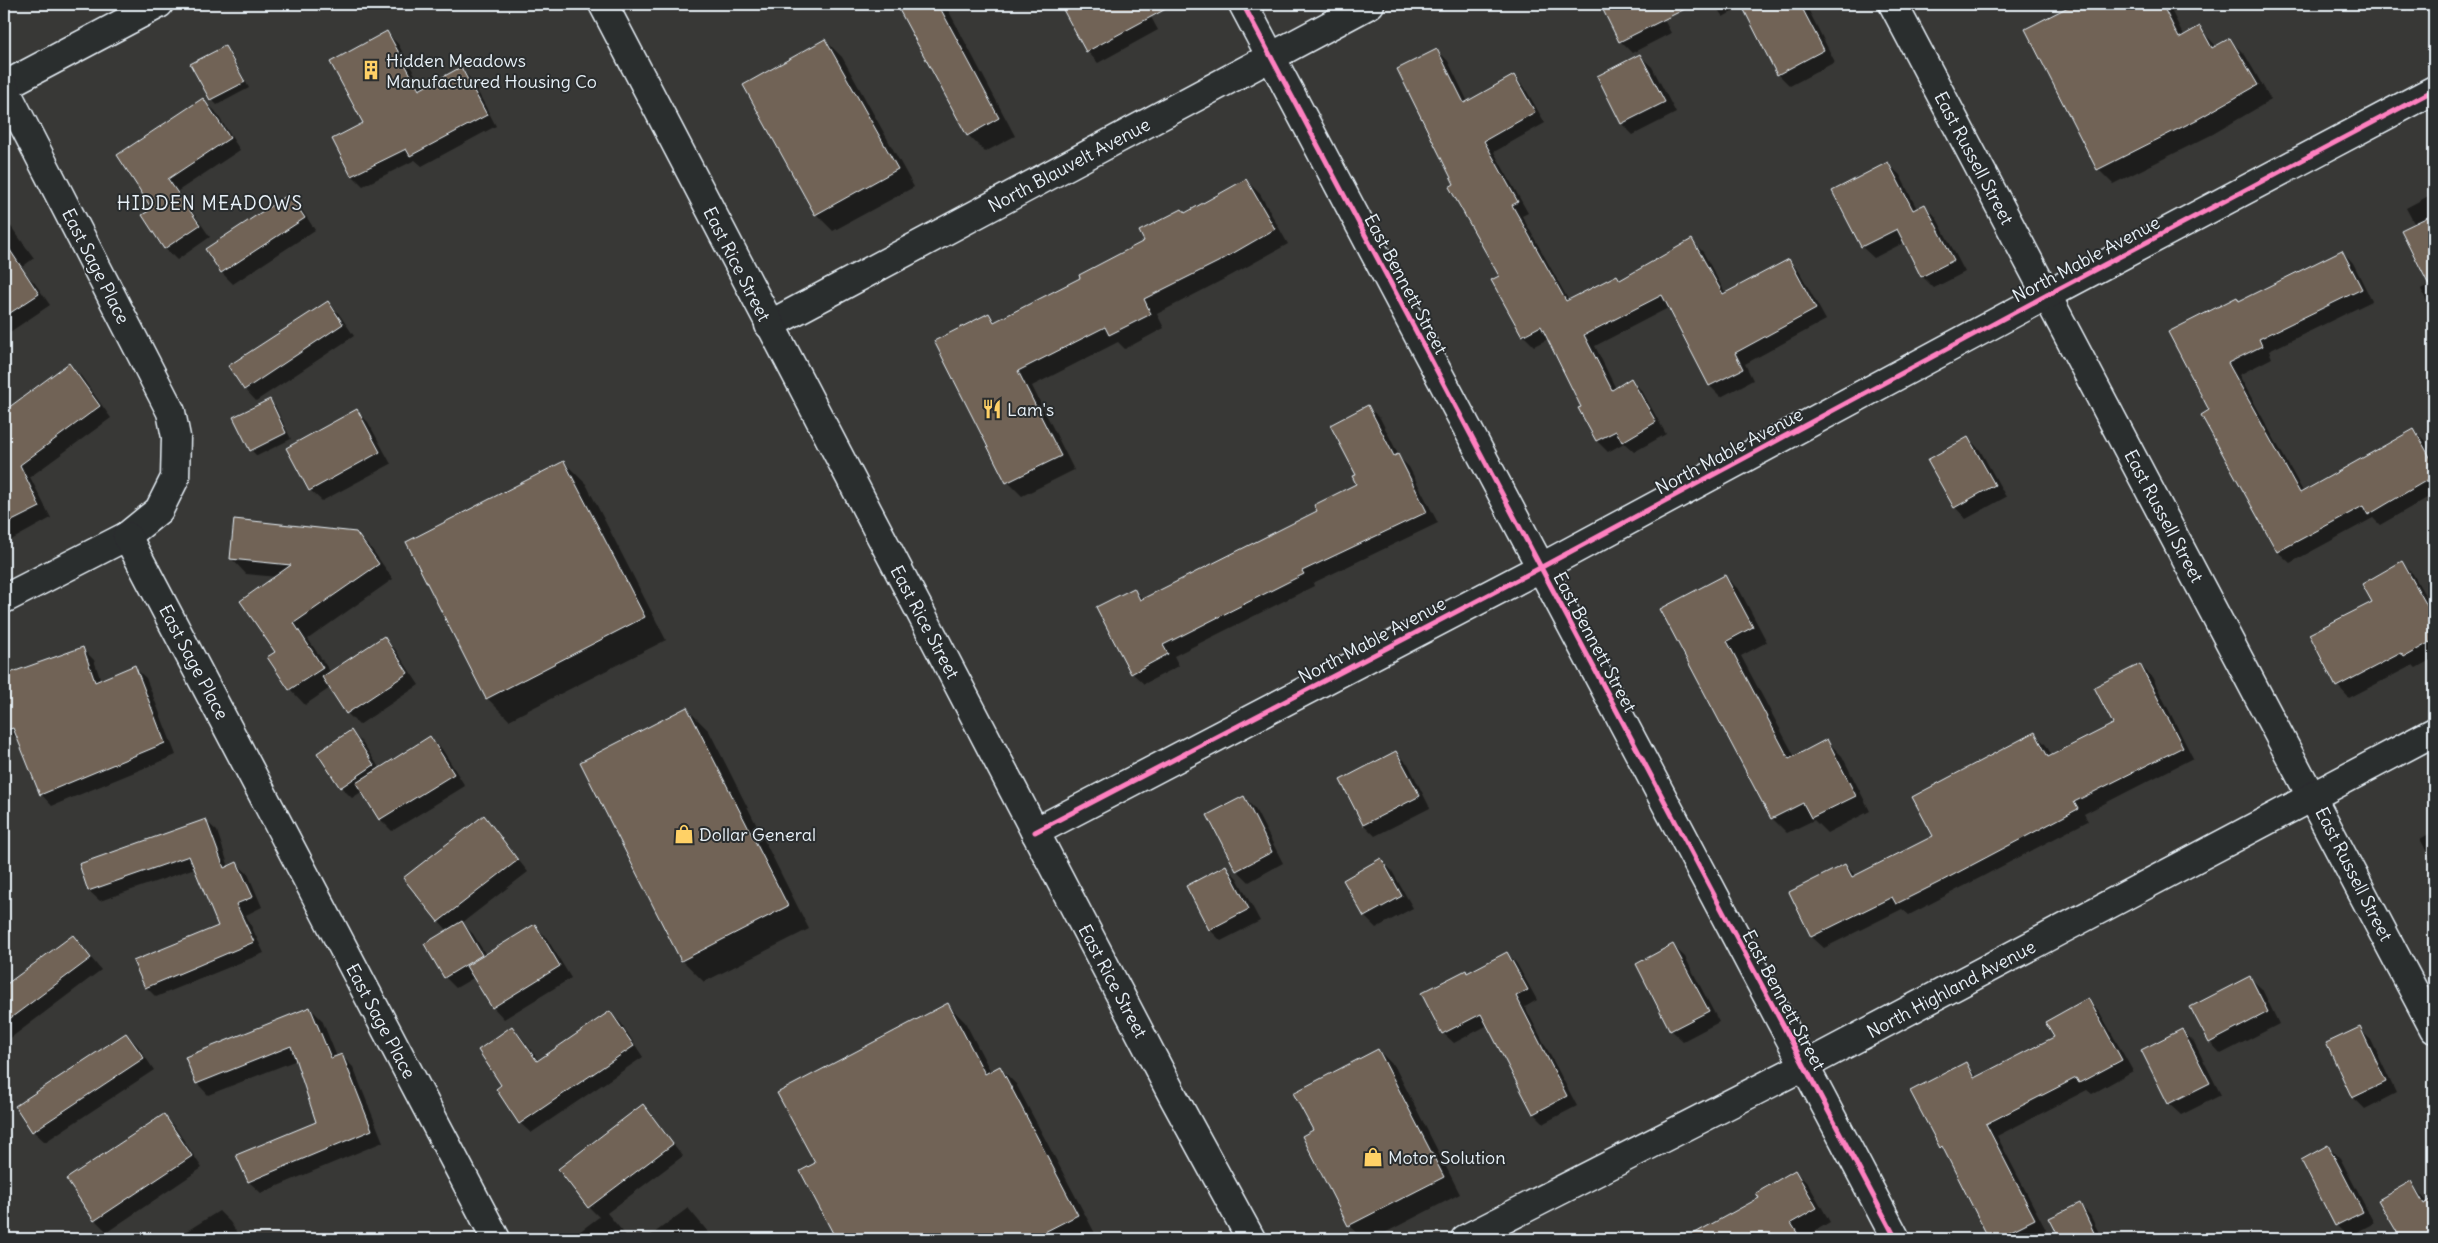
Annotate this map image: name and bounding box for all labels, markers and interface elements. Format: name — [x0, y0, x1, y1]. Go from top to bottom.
place label: Hidden Meadows Manufactured Housing Co — [386, 49, 597, 93]
building icon: Hidden Meadows Manufactured Housing Co — [360, 59, 382, 81]
street label: East Russell Street — [1929, 87, 2019, 229]
street label: North Blauvelt Avenue — [984, 113, 1154, 217]
district label: HIDDEN MEADOWS — [117, 191, 303, 215]
street label: East Rice Street — [698, 203, 776, 325]
street label: East Sage Place — [57, 204, 135, 328]
street label: East Bennett Street — [1359, 210, 1453, 358]
street label: North Mable Avenue — [2008, 210, 2164, 308]
restaurant icon: Lam's — [981, 398, 1003, 420]
place label: Lam's — [1007, 398, 1054, 421]
street label: North Mable Avenue — [1651, 402, 1807, 500]
street label: East Russell Street — [2119, 445, 2209, 587]
street label: East Rice Street — [885, 561, 965, 683]
street label: East Bennett Street — [1548, 568, 1642, 716]
street label: North Mable Avenue — [1294, 591, 1450, 689]
street label: East Sage Place — [154, 601, 234, 723]
street label: East Russell Street — [2310, 803, 2398, 945]
shop icon: Dollar General — [673, 823, 695, 845]
place label: Dollar General — [699, 823, 816, 846]
street label: East Rice Street — [1073, 920, 1153, 1042]
street label: East Bennett Street — [1737, 926, 1831, 1074]
street label: North Highland Avenue — [1863, 935, 2039, 1043]
street label: East Sage Place — [341, 960, 421, 1082]
shop icon: Motor Solution — [1362, 1146, 1384, 1168]
place label: Motor Solution — [1388, 1146, 1506, 1169]

